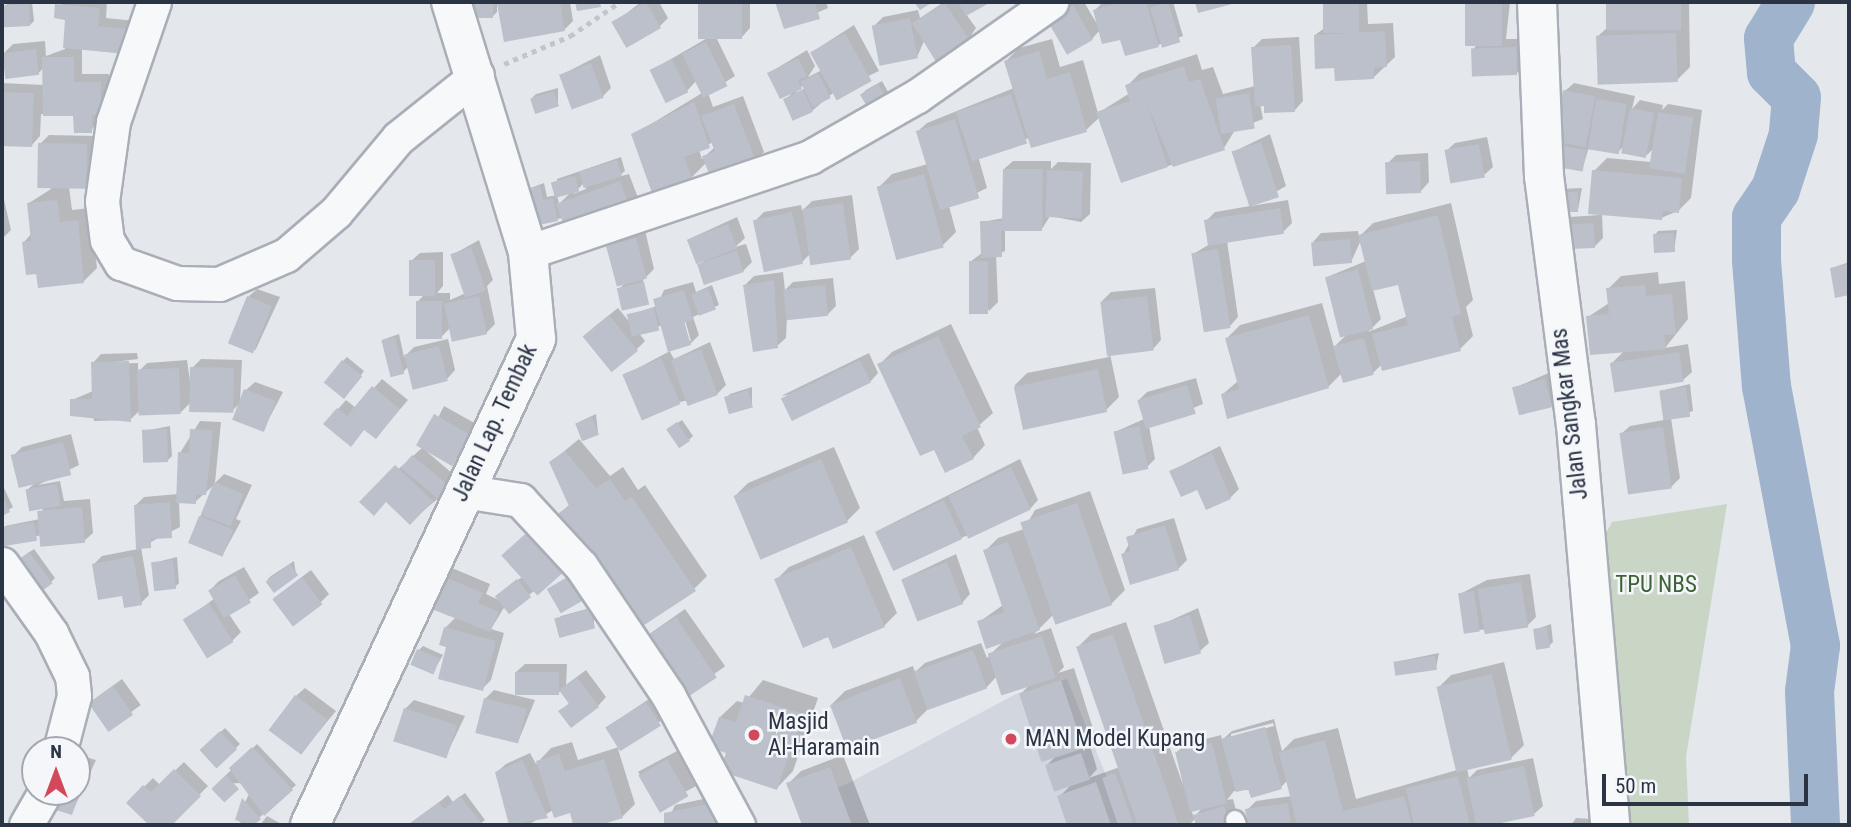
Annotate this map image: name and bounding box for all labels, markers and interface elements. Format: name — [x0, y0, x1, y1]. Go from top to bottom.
street label: Jalan Sangkar Mas — [1546, 327, 1594, 501]
street label: Jalan Lap. Tembak — [446, 340, 544, 506]
park label: TPU NBS — [1615, 571, 1697, 599]
place label: Masjid Al-Haramain — [768, 708, 880, 762]
place label: MAN Model Kupang — [1025, 725, 1205, 753]
marker: Masjid Al-Haramain — [746, 727, 762, 743]
marker: MAN Model Kupang — [1003, 731, 1019, 747]
north arrow — [21, 736, 91, 806]
text: N — [50, 740, 62, 763]
scale bar — [1606, 760, 1812, 804]
text: 50 m — [1615, 774, 1656, 798]

